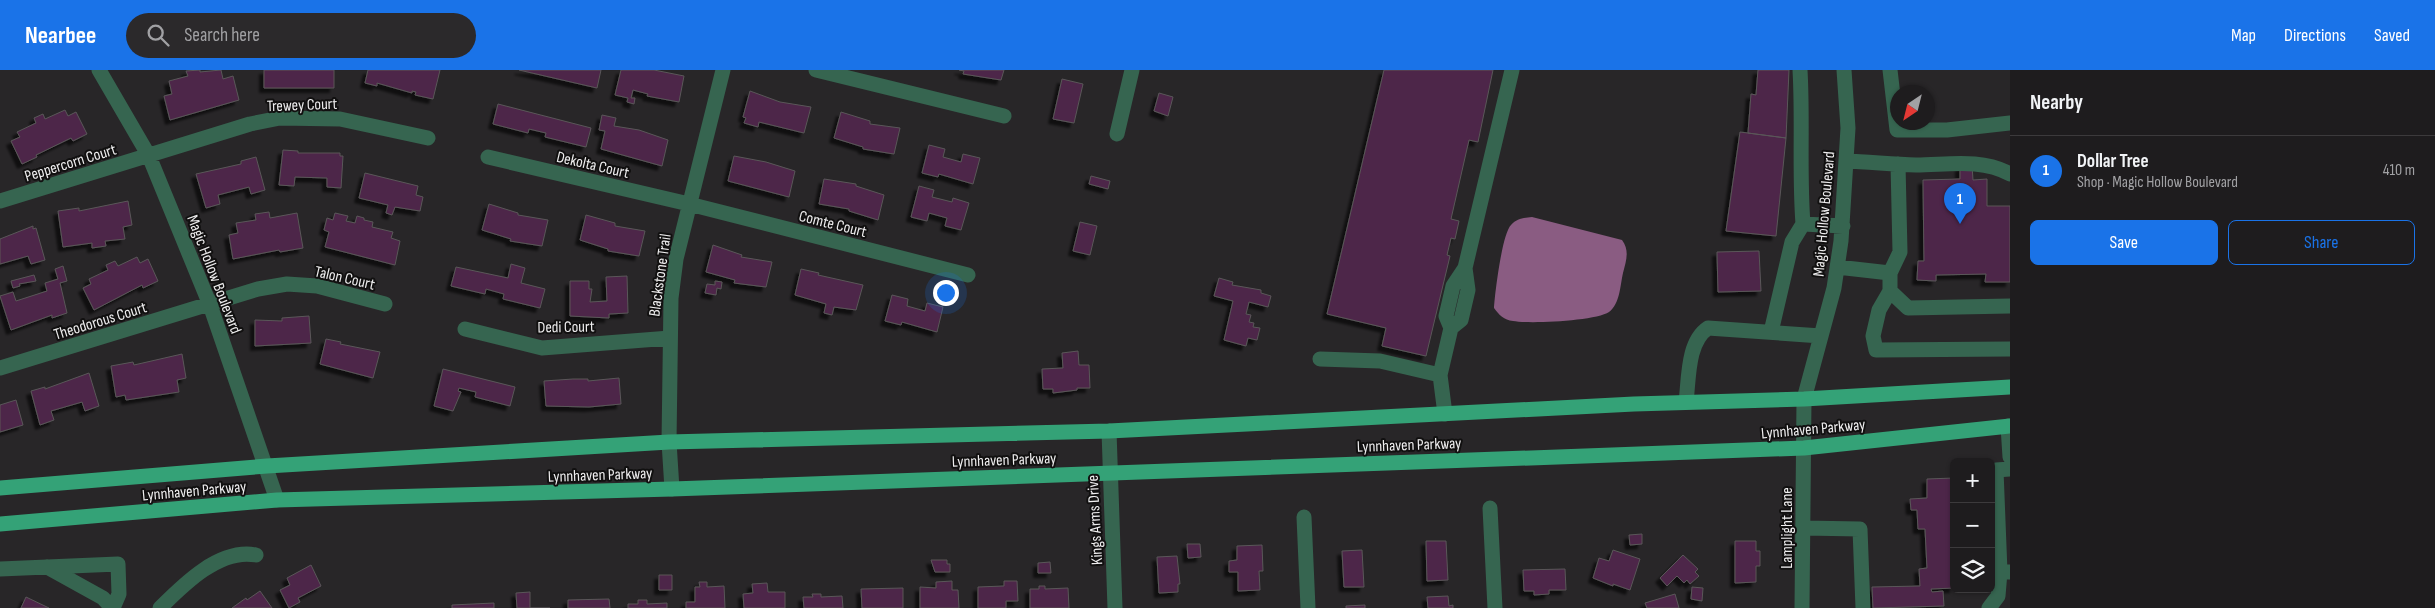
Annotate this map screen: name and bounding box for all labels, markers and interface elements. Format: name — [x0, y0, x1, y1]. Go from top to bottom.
search box — [126, 13, 476, 58]
text: Nearbee — [25, 21, 96, 50]
icon: search — [144, 21, 172, 49]
text: Search here — [184, 24, 260, 47]
text: Map — [2231, 25, 2256, 46]
text: Directions — [2284, 25, 2346, 46]
text: Saved — [2374, 25, 2410, 46]
north arrow — [1890, 85, 1935, 130]
text: Nearby — [2030, 90, 2083, 115]
street label: Trewey Court — [266, 95, 338, 116]
street label: Peppercorn Court — [22, 140, 119, 186]
street label: Dekolta Court — [555, 148, 631, 183]
text: Dollar Tree — [2077, 150, 2149, 173]
street label: Magic Hollow Boulevard — [1810, 151, 1839, 278]
text: 1 — [2043, 161, 2049, 180]
text: 410 m — [2383, 161, 2415, 180]
text: Shop · Magic Hollow Boulevard — [2077, 173, 2238, 192]
pin: 1 — [1944, 183, 1976, 224]
street label: Comte Court — [797, 207, 869, 242]
street label: Magic Hollow Boulevard — [182, 212, 245, 337]
button: Save — [2030, 220, 2218, 265]
button: Share — [2228, 220, 2415, 265]
street label: Blackstone Trail — [645, 233, 676, 318]
street label: Talon Court — [313, 262, 377, 295]
your location — [933, 280, 959, 306]
street label: Theodorous Court — [52, 298, 149, 345]
street label: Dedi Court — [537, 318, 595, 337]
street label: Lynnhaven Parkway — [1760, 415, 1866, 444]
street label: Lynnhaven Parkway — [1356, 434, 1462, 457]
street label: Lynnhaven Parkway — [951, 449, 1057, 472]
map controls — [1950, 458, 1995, 593]
button: + — [1950, 458, 1995, 503]
street label: Lynnhaven Parkway — [547, 464, 653, 487]
street label: Kings Arms Drive — [1084, 474, 1107, 565]
street label: Lynnhaven Parkway — [141, 477, 247, 506]
street label: Lamplight Lane — [1778, 487, 1797, 569]
button: − — [1950, 503, 1995, 548]
button: layers — [1950, 548, 1995, 593]

